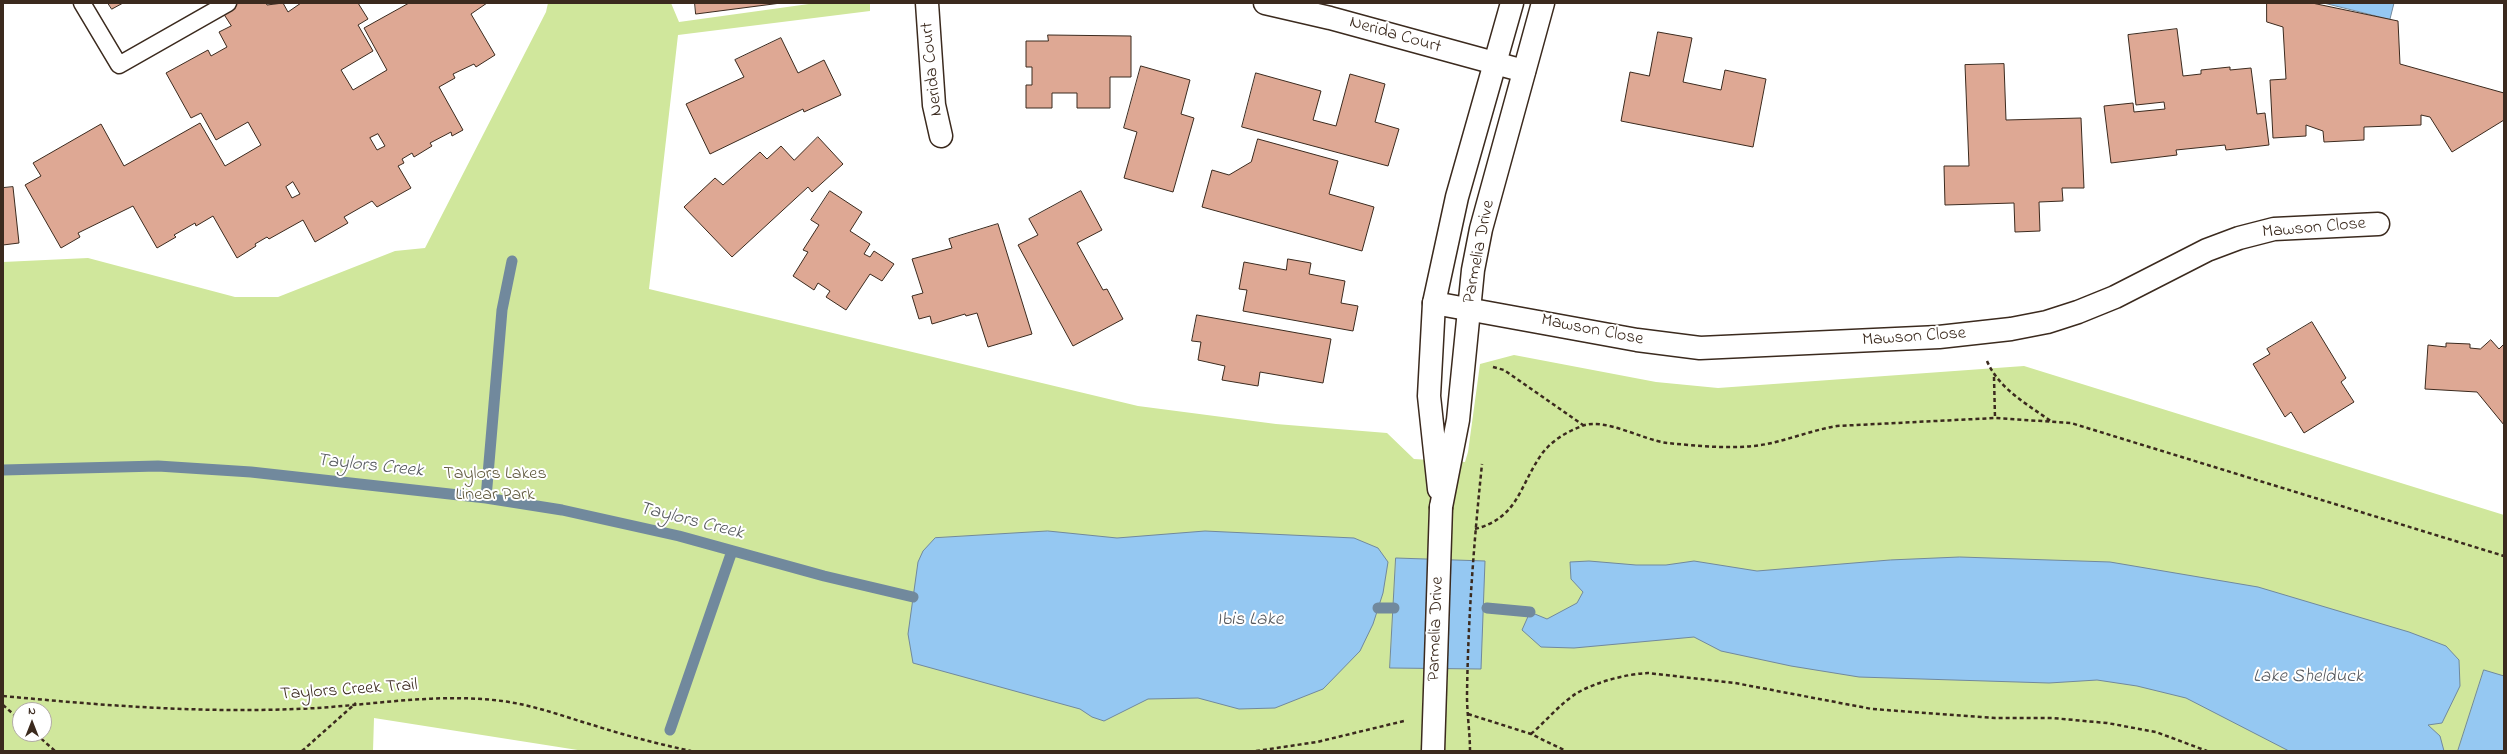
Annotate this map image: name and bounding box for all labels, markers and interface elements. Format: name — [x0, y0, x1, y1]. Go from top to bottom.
street label: Nerida Court — [1347, 13, 1443, 59]
street label: Nerida Court — [917, 21, 949, 117]
street label: Parmelia Drive — [1459, 199, 1501, 305]
street label: Mawson Close — [2261, 214, 2367, 244]
street label: Mawson Close — [1539, 310, 1645, 352]
street label: Mawson Close — [1861, 324, 1967, 352]
water label: Taylors Creek — [316, 450, 424, 484]
park label: Taylors Lakes Linear Park — [443, 464, 547, 506]
water label: Taylors Creek — [636, 498, 746, 546]
street label: Parmelia Drive — [1424, 576, 1450, 682]
water label: Ibis Lake — [1217, 610, 1283, 632]
water label: Lake Shelduck — [2253, 667, 2363, 689]
street label: Taylors Creek Trail — [280, 675, 418, 707]
north arrow — [12, 702, 52, 742]
text: N — [28, 703, 36, 719]

